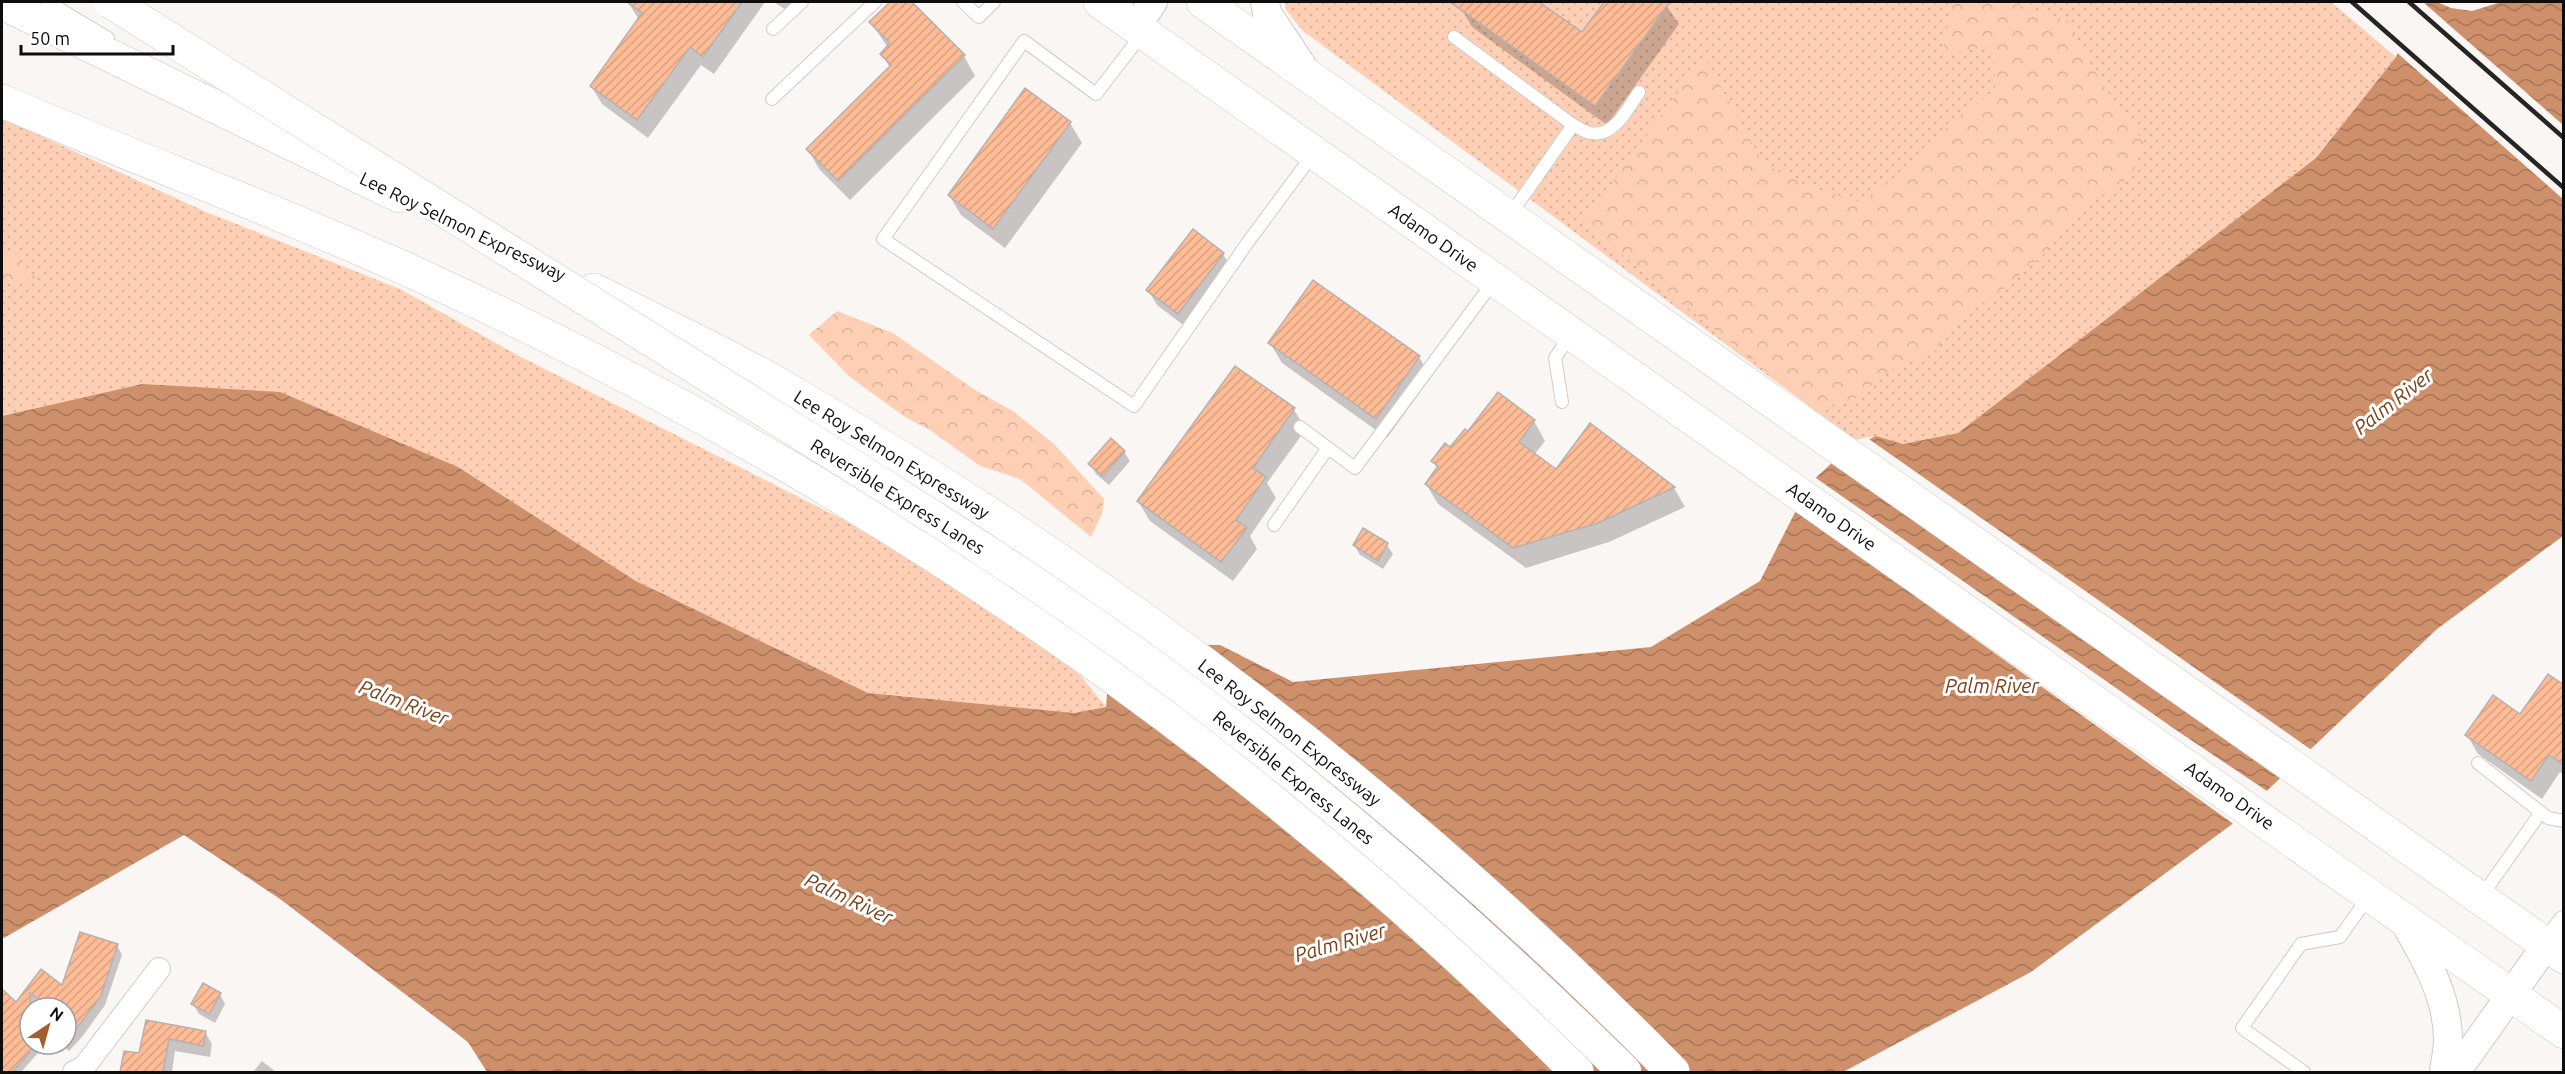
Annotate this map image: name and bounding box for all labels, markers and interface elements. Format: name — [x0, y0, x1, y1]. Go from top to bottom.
scale bar — [21, 18, 172, 56]
text: 50 m — [30, 28, 70, 48]
street label: Lee Roy Selmon Expressway — [357, 167, 569, 285]
street label: Adamo Drive — [1386, 199, 1482, 275]
water label: Palm River — [2349, 362, 2438, 439]
street label: Lee Roy Selmon Expressway — [791, 386, 994, 523]
street label: Reversible Express Lanes — [807, 434, 989, 558]
street label: Adamo Drive — [1784, 478, 1880, 554]
street label: Lee Roy Selmon Expressway — [1195, 654, 1386, 810]
water label: Palm River — [356, 674, 453, 730]
water label: Palm River — [1945, 674, 2040, 697]
street label: Reversible Express Lanes — [1210, 706, 1379, 848]
street label: Adamo Drive — [2182, 757, 2278, 833]
water label: Palm River — [802, 868, 898, 929]
water label: Palm River — [1292, 918, 1390, 966]
north arrow — [18, 996, 78, 1056]
text: N — [47, 1003, 67, 1025]

